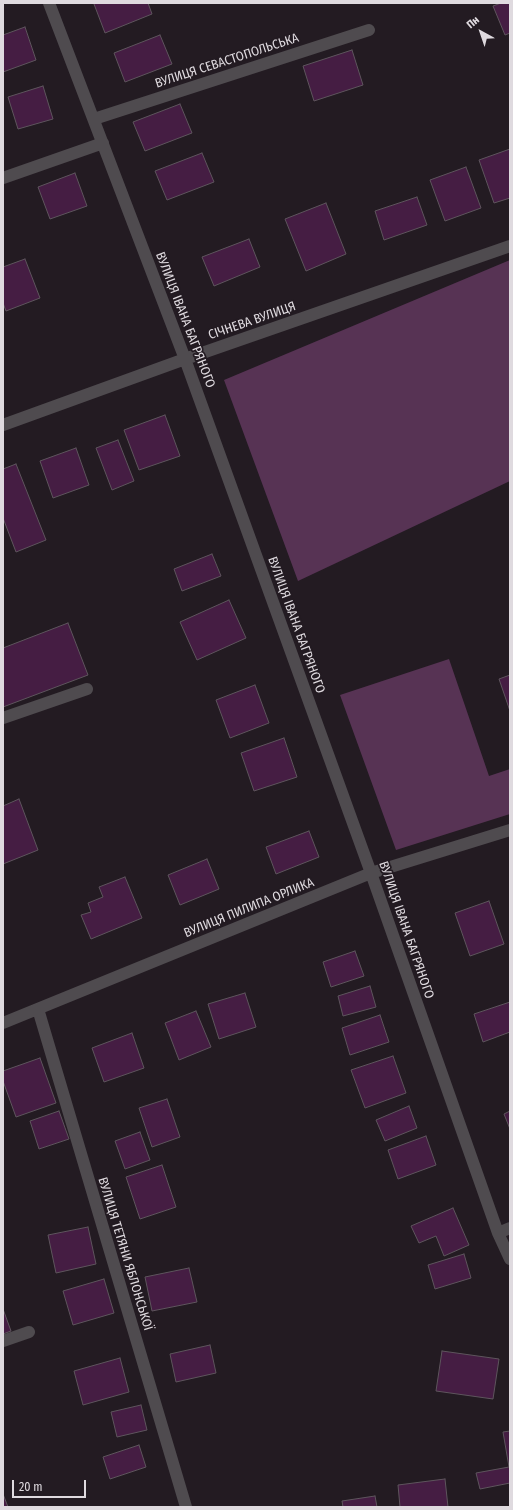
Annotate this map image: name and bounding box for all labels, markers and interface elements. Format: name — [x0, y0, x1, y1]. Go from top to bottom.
north arrow — [461, 12, 501, 52]
text: Пн — [464, 13, 482, 31]
street label: ВУЛИЦЯ СЕВАСТОПОЛЬСЬКА — [153, 30, 301, 92]
street label: ВУЛИЦЯ ІВАНА БАГРЯНОГО — [152, 250, 218, 390]
street label: СІЧНЕВА ВУЛИЦЯ — [206, 299, 298, 343]
street label: ВУЛИЦЯ ІВАНА БАГРЯНОГО — [264, 555, 328, 695]
street label: ВУЛИЦЯ ІВАНА БАГРЯНОГО — [375, 859, 437, 1001]
street label: ВУЛИЦЯ ПИЛИПА ОРЛИКА — [182, 875, 316, 941]
street label: ВУЛИЦЯ ТЕТЯНИ ЯБЛОНСЬКОЇ — [94, 1175, 156, 1333]
scale bar — [14, 1472, 88, 1498]
text: 20 m — [19, 1480, 43, 1494]

